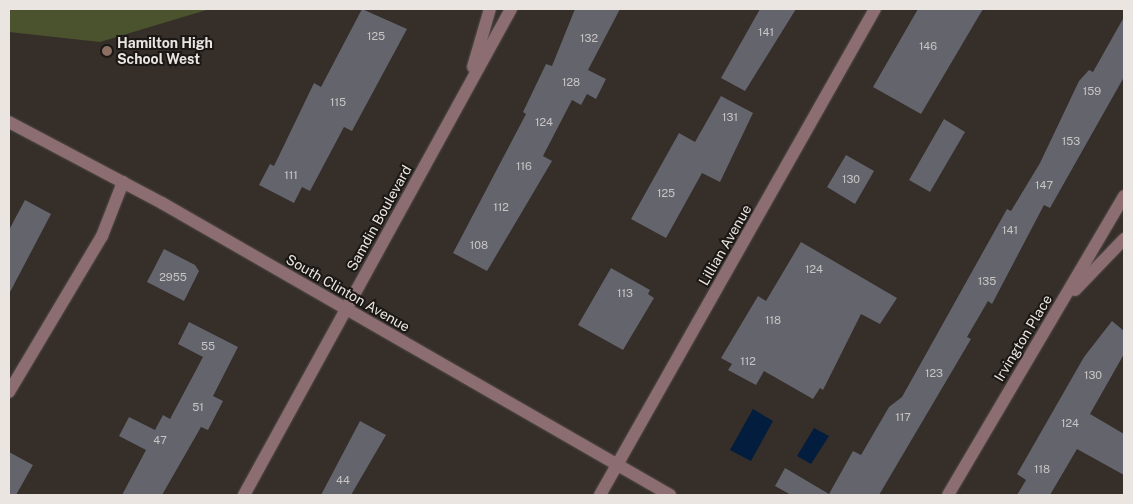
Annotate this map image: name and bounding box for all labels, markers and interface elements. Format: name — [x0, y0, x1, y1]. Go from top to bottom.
house number: 141 — [758, 25, 774, 39]
house number: 125 — [367, 29, 385, 43]
house number: 132 — [580, 31, 598, 45]
place label: Hamilton High School West — [117, 35, 213, 68]
house number: 146 — [919, 39, 937, 53]
marker: Hamilton High School West — [101, 45, 113, 57]
house number: 128 — [562, 75, 580, 89]
house number: 159 — [1083, 84, 1101, 98]
house number: 115 — [330, 95, 346, 109]
house number: 131 — [722, 110, 738, 124]
house number: 124 — [535, 115, 553, 129]
house number: 153 — [1062, 134, 1080, 148]
house number: 116 — [516, 159, 532, 173]
street label: Samdin Boulevard — [343, 162, 415, 274]
house number: 111 — [284, 168, 298, 182]
house number: 130 — [842, 172, 860, 186]
house number: 147 — [1035, 178, 1053, 192]
house number: 125 — [657, 186, 675, 200]
house number: 112 — [493, 200, 509, 214]
street label: Lillian Avenue — [695, 202, 755, 288]
house number: 141 — [1002, 223, 1018, 237]
house number: 108 — [470, 238, 488, 252]
street label: South Clinton Avenue — [283, 251, 413, 335]
house number: 124 — [805, 262, 823, 276]
house number: 2955 — [159, 270, 187, 284]
house number: 135 — [978, 274, 996, 288]
house number: 113 — [617, 286, 633, 300]
street label: Irvington Place — [991, 292, 1055, 384]
house number: 118 — [765, 313, 781, 327]
house number: 55 — [201, 339, 215, 353]
house number: 112 — [740, 354, 756, 368]
house number: 123 — [925, 366, 943, 380]
house number: 130 — [1084, 368, 1102, 382]
house number: 51 — [192, 400, 204, 414]
house number: 117 — [895, 410, 911, 424]
house number: 124 — [1061, 416, 1079, 430]
house number: 47 — [153, 433, 167, 447]
house number: 118 — [1034, 462, 1050, 476]
house number: 44 — [336, 473, 350, 487]

